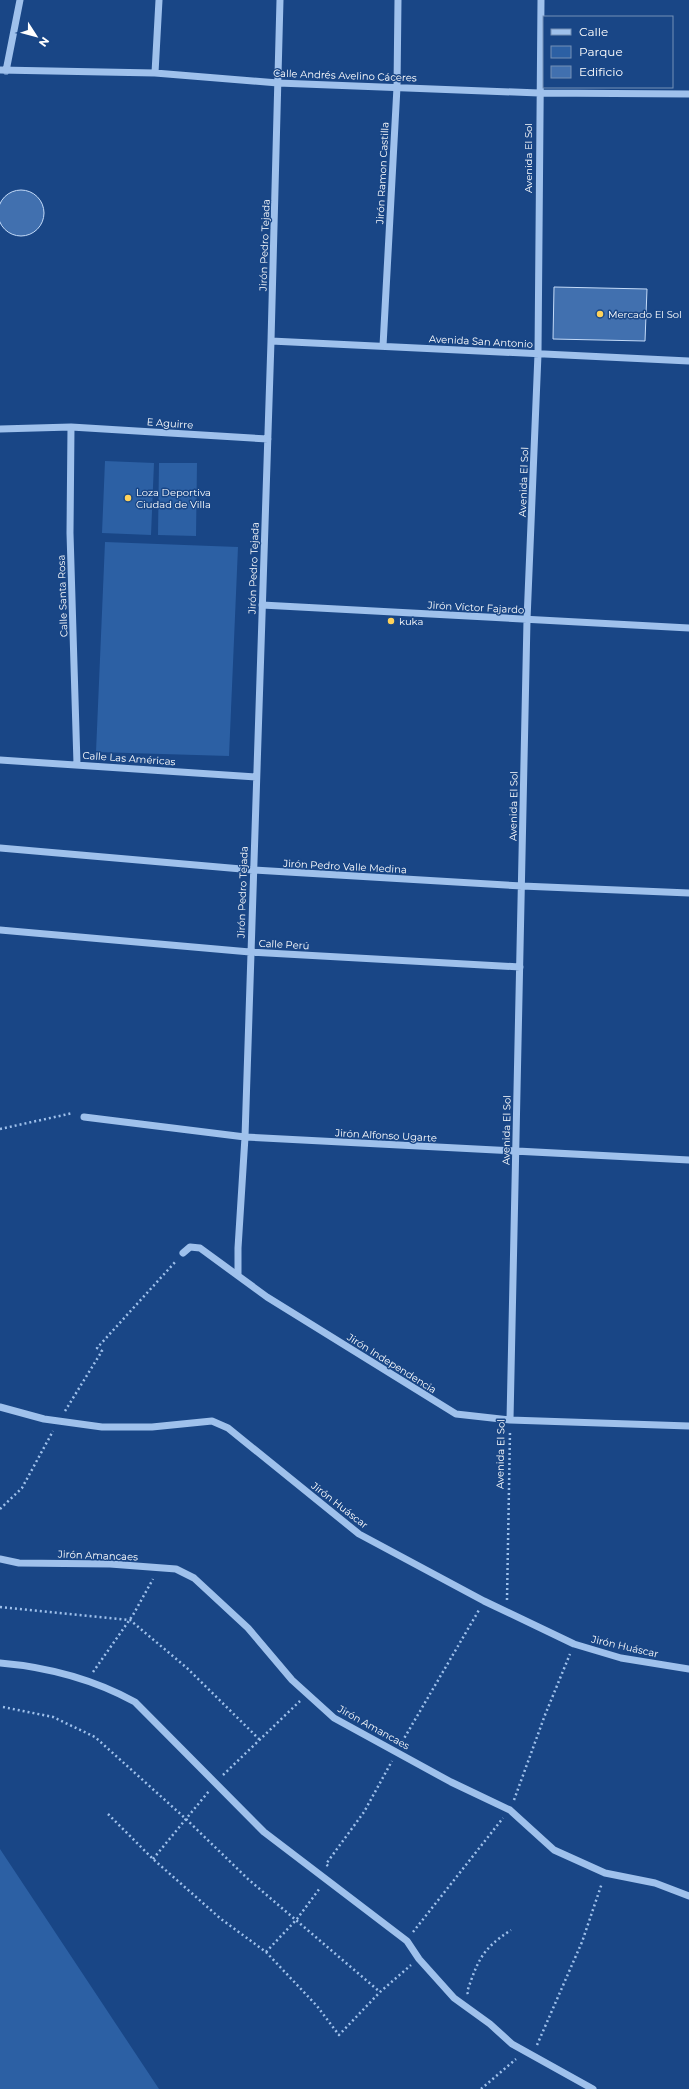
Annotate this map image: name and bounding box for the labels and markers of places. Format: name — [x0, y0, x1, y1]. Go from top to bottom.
place label: Mercado El Sol — [608, 308, 682, 321]
marker: Mercado El Sol — [595, 309, 605, 319]
place label: Loza Deportiva Ciudad de Villa — [136, 486, 211, 511]
marker: Loza Deportiva Ciudad de Villa — [123, 493, 133, 503]
place label: kuka — [399, 615, 423, 628]
marker: kuka — [386, 616, 396, 626]

